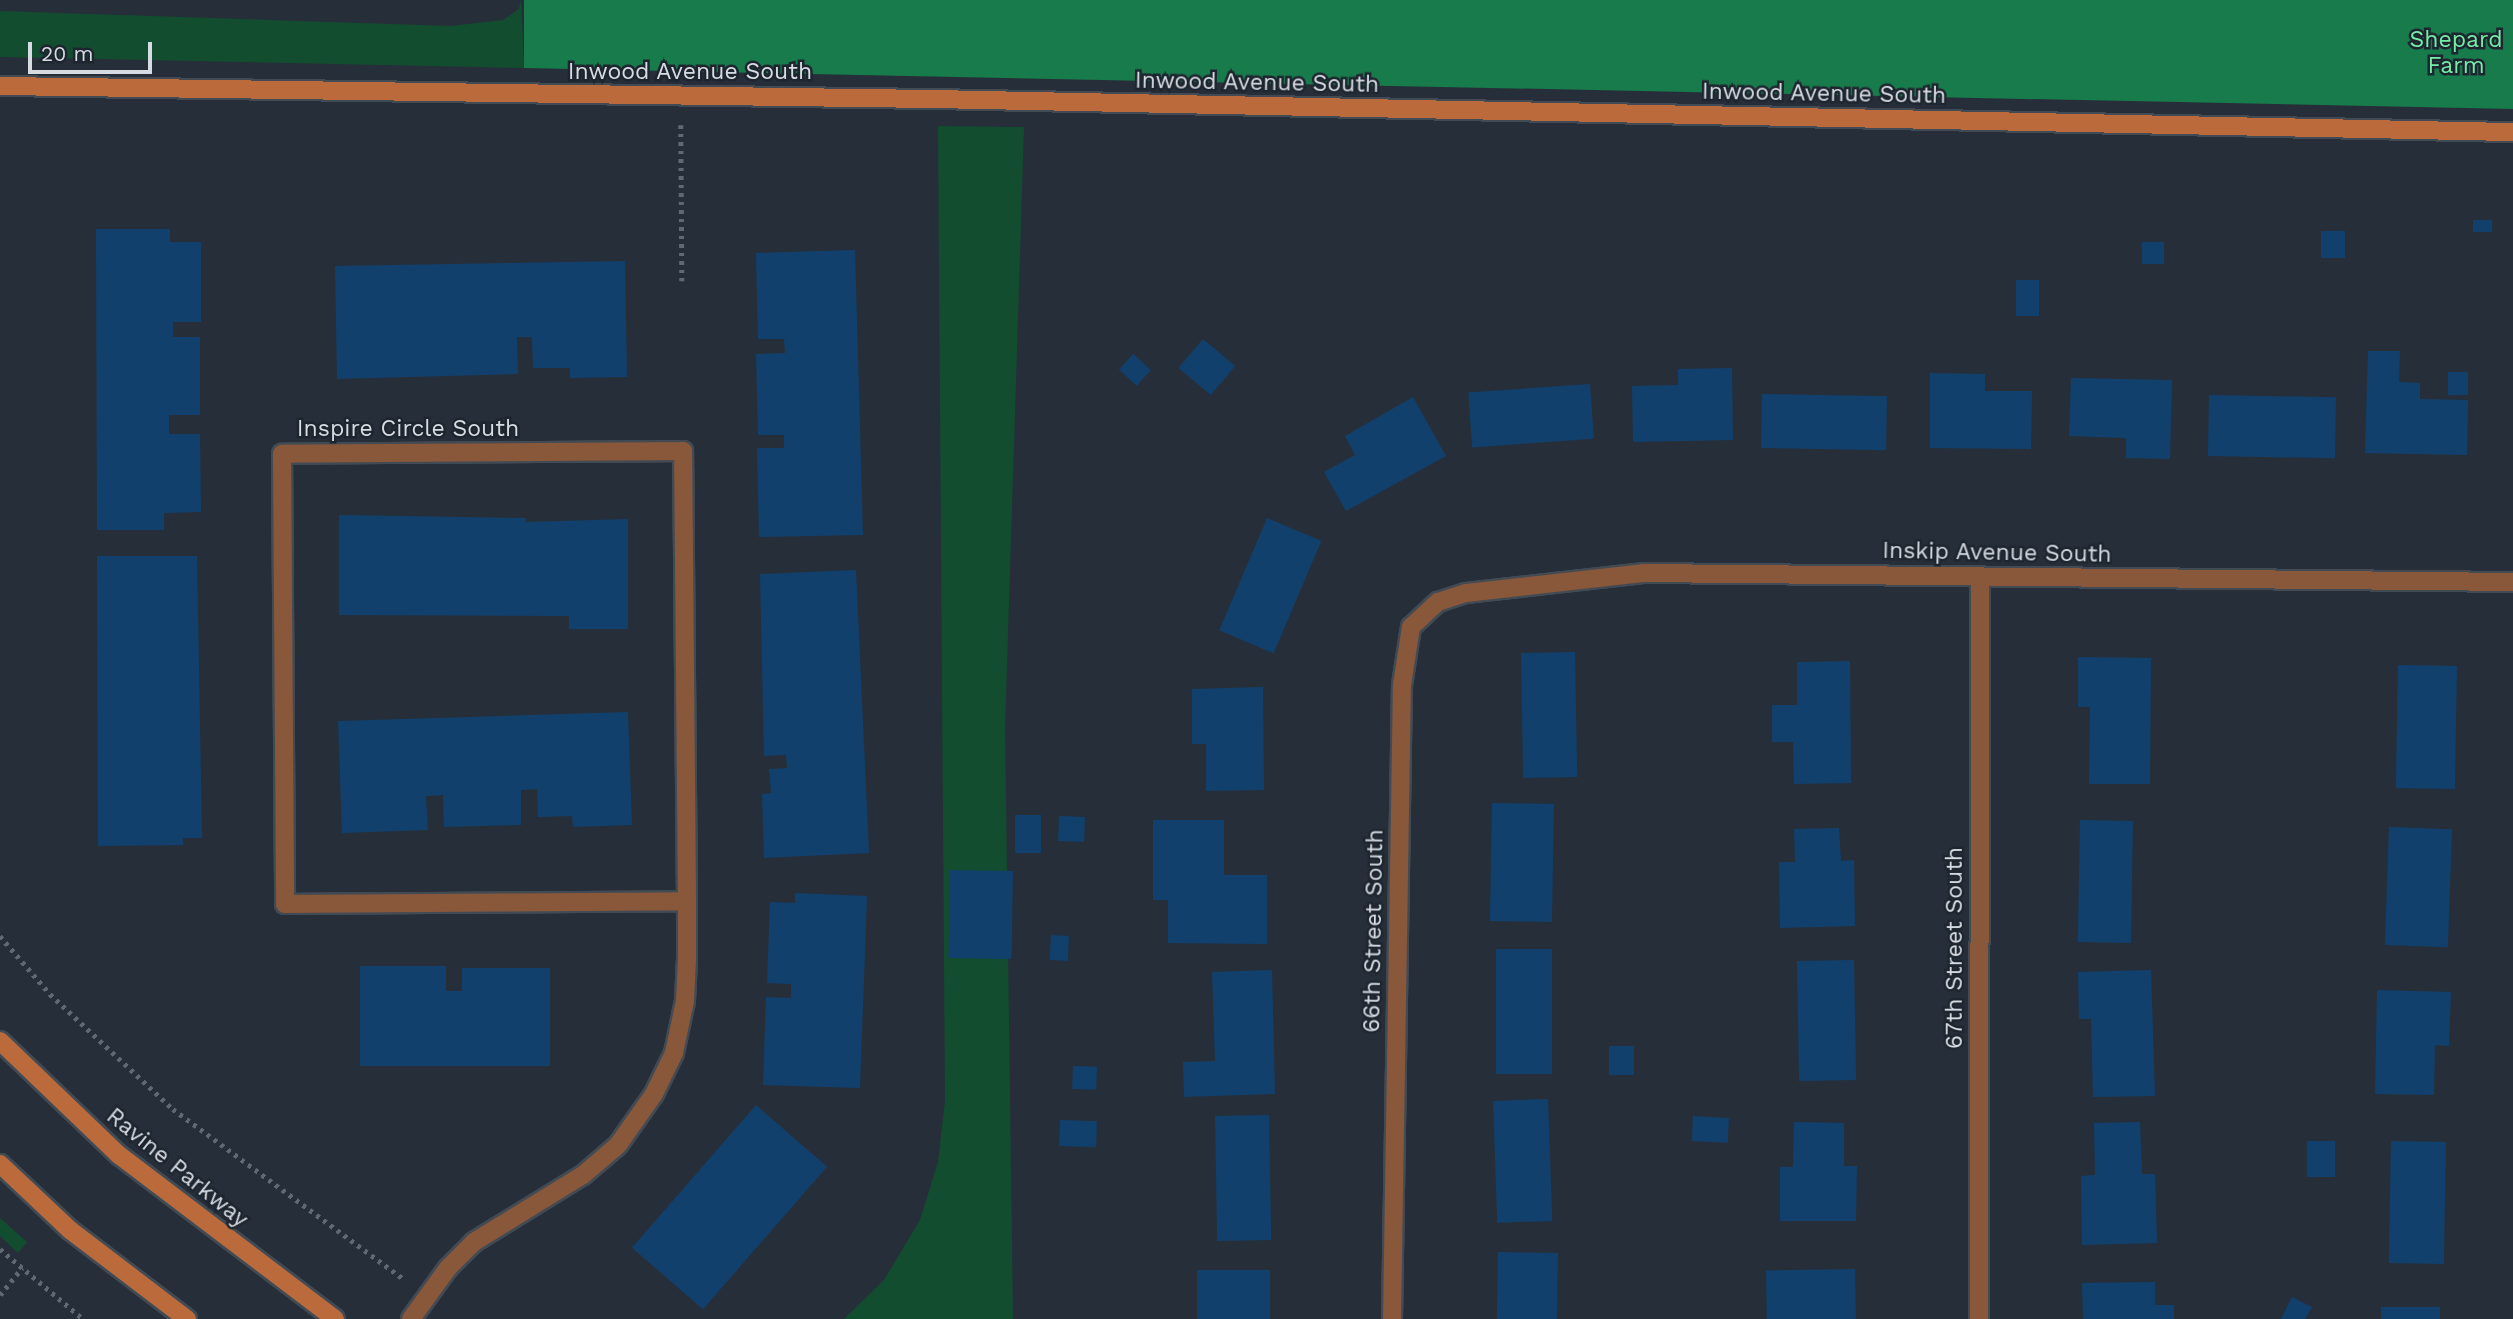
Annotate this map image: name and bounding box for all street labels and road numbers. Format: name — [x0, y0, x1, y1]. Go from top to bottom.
street label: Inwood Avenue South — [567, 58, 813, 86]
street label: Inwood Avenue South — [1134, 67, 1380, 99]
street label: Inwood Avenue South — [1701, 78, 1947, 110]
street label: Inspire Circle South — [297, 415, 519, 443]
street label: Inskip Avenue South — [1882, 537, 2112, 569]
street label: 66th Street South — [1358, 829, 1390, 1033]
street label: 67th Street South — [1941, 847, 1969, 1049]
street label: Ravine Parkway — [101, 1103, 253, 1233]

